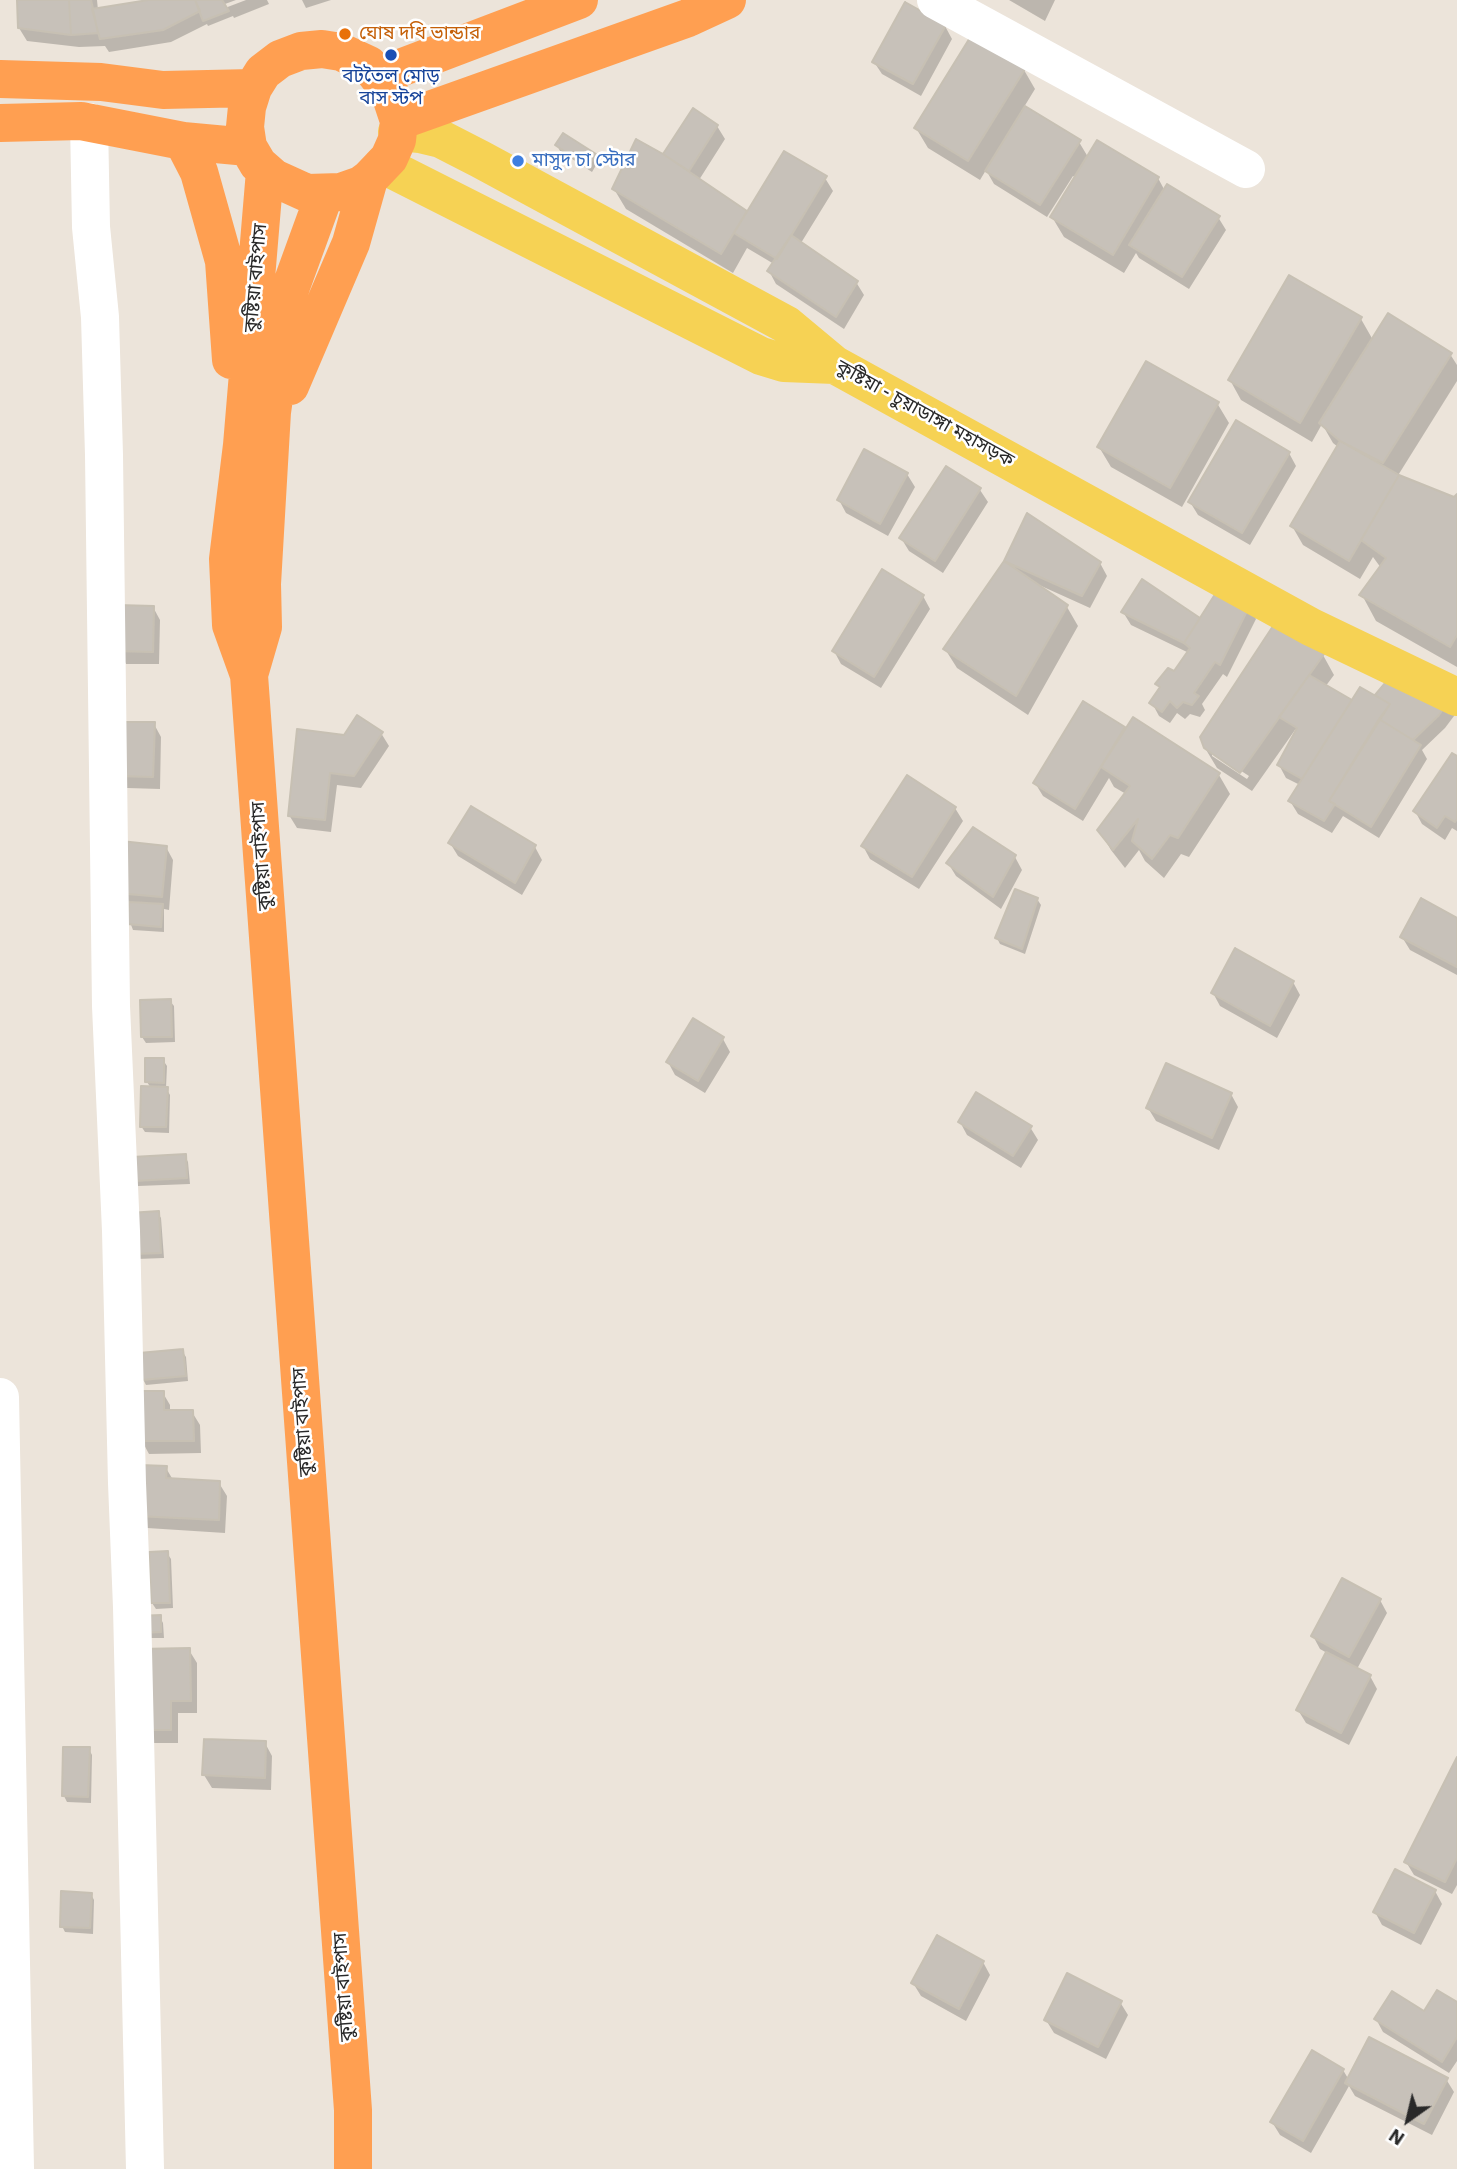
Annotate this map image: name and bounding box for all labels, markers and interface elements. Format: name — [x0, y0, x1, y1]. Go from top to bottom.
place label: ঘোষ দধি ভান্ডার — [359, 23, 480, 45]
marker: ঘোষ দধি ভান্ডার — [337, 26, 353, 42]
marker: বটতৈল মোড় বাস স্টপ — [383, 47, 399, 63]
place label: বটতৈল মোড় বাস স্টপ — [342, 66, 440, 110]
place label: মাসুদ চা স্টোর — [532, 150, 636, 172]
marker: মাসুদ চা স্টোর — [510, 153, 526, 169]
street label: কুষ্টিয়া বাইপাস — [240, 223, 272, 333]
street label: কুষ্টিয়া - চুয়াডাঙ্গা মহাসড়ক — [832, 356, 1018, 472]
street label: কুষ্টিয়া বাইপাস — [247, 801, 277, 911]
street label: কুষ্টিয়া বাইপাস — [288, 1367, 318, 1477]
street label: কুষ্টিয়া বাইপাস — [329, 1932, 359, 2042]
north arrow — [1373, 2085, 1443, 2155]
text: N — [1384, 2124, 1409, 2151]

